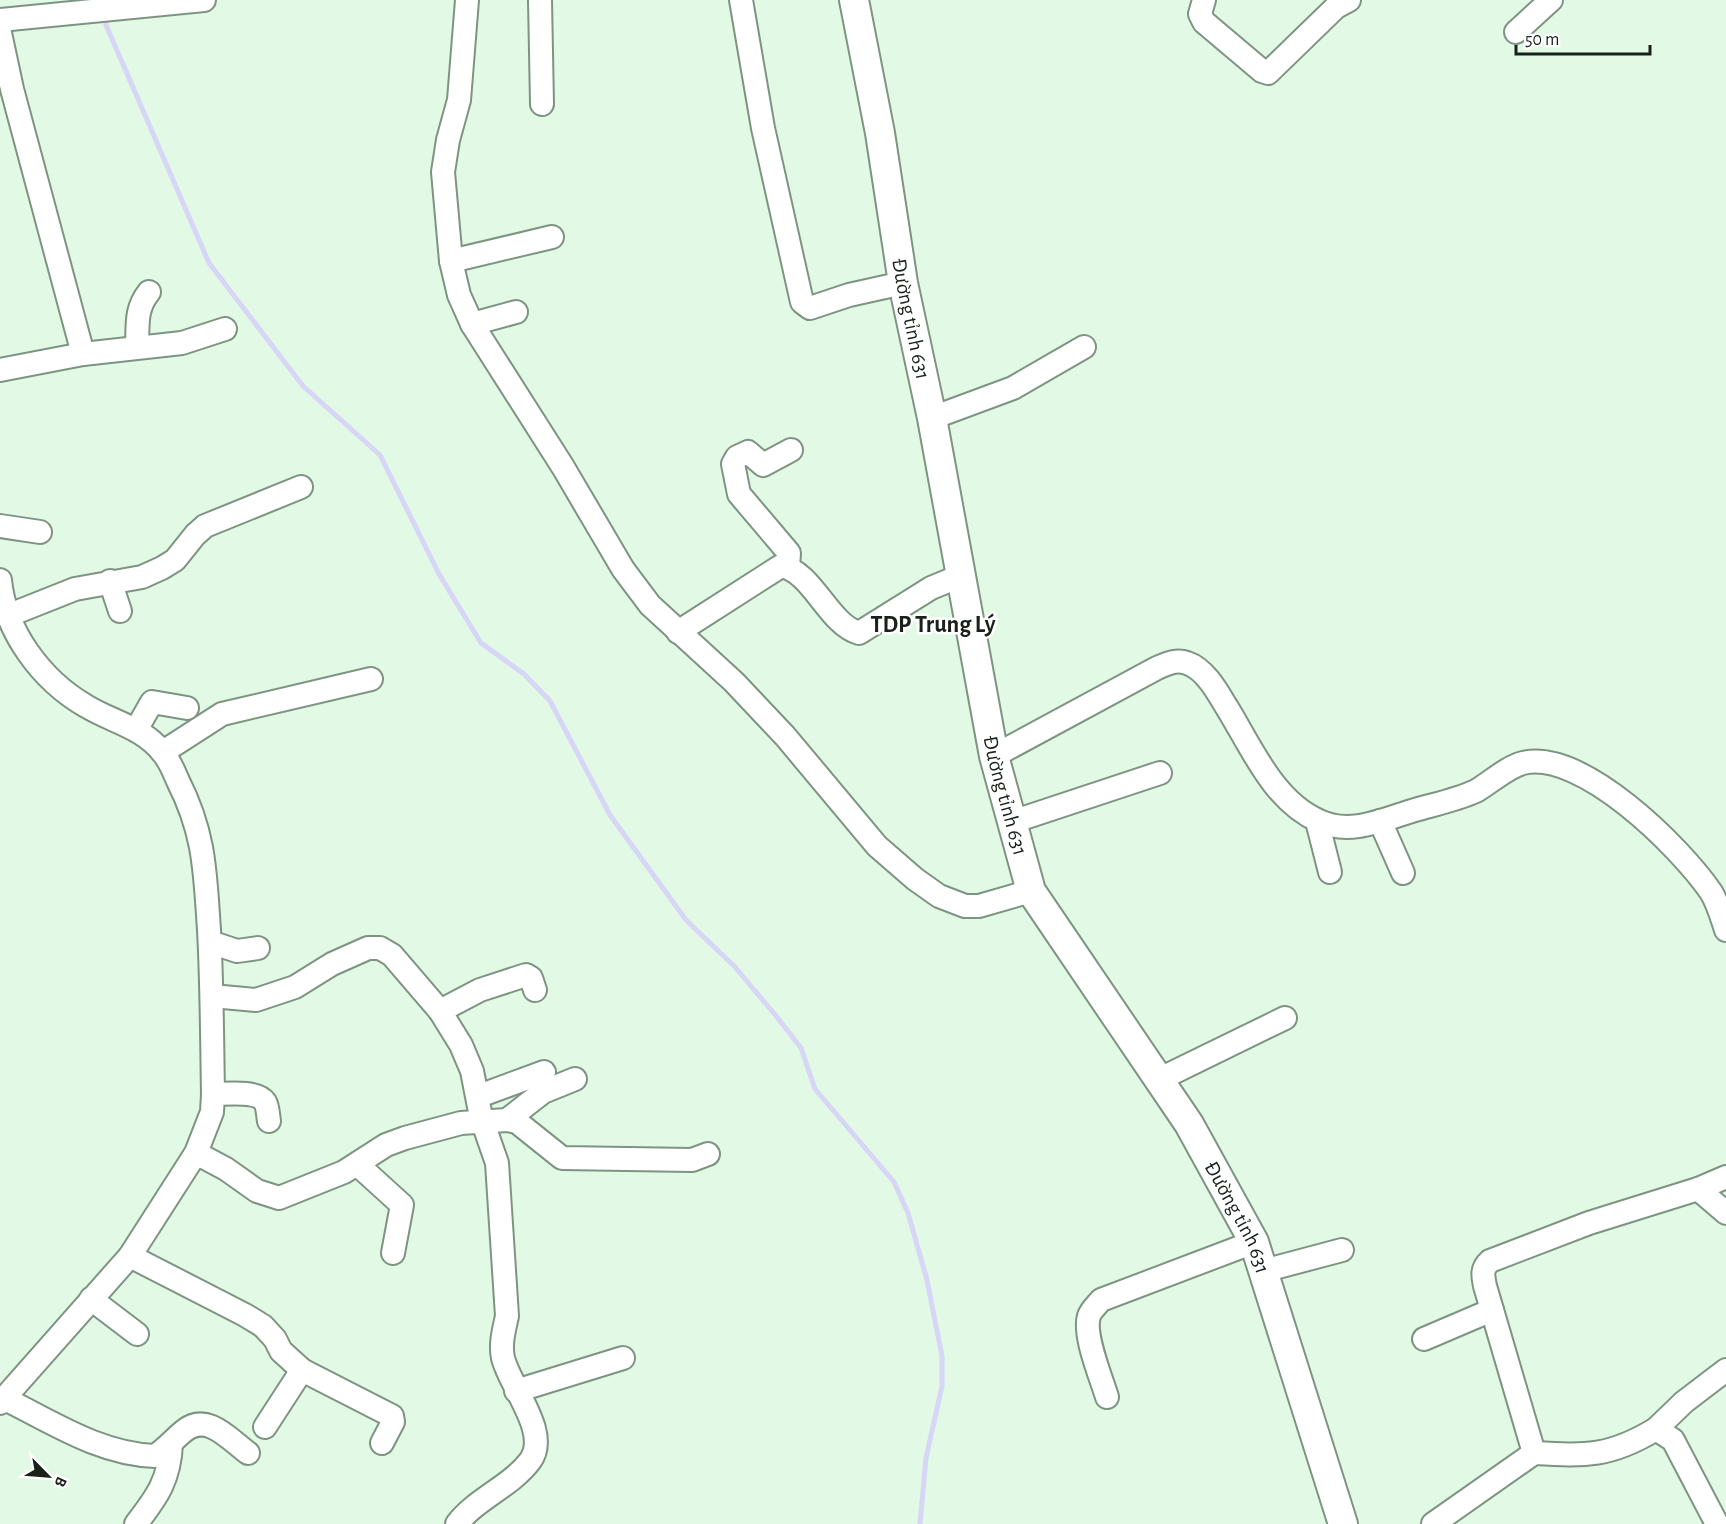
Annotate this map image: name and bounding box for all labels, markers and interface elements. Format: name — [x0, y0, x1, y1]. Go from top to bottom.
scale bar — [1516, 18, 1650, 56]
text: 50 m — [1525, 31, 1559, 49]
street label: Đường tỉnh 631 — [888, 257, 933, 381]
district label: TDP Trung Lý — [871, 613, 996, 637]
street label: Đường tỉnh 631 — [979, 734, 1031, 858]
street label: Đường tỉnh 631 — [1201, 1158, 1273, 1276]
north arrow — [18, 1446, 78, 1506]
text: B — [51, 1474, 70, 1489]

